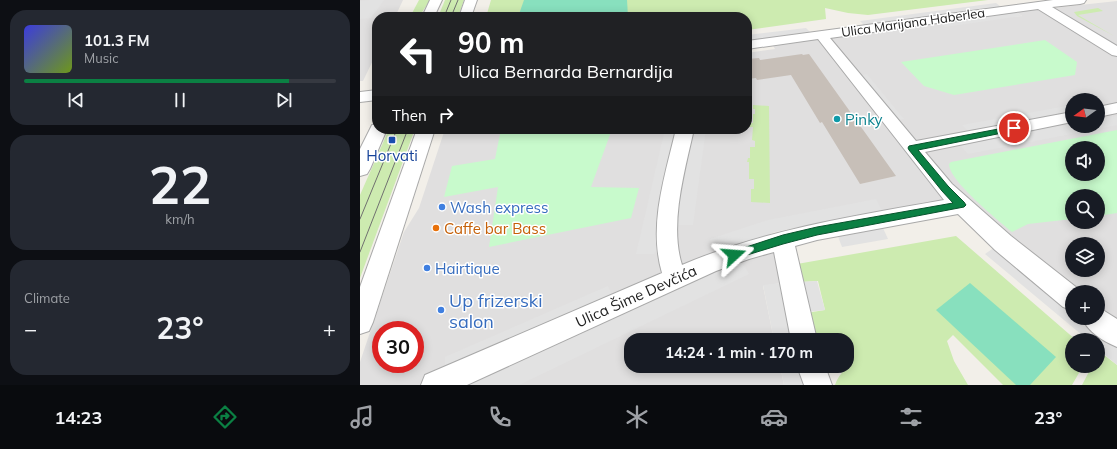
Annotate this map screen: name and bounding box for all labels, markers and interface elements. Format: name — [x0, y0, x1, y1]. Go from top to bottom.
street label: Ulica Marijana Haberlea — [840, 4, 986, 40]
text: 90 m — [458, 25, 524, 60]
icon: left — [392, 28, 444, 80]
text: 101.3 FM — [84, 31, 149, 50]
text: Music — [84, 50, 119, 66]
text: Ulica Bernarda Bernardija — [458, 60, 673, 83]
icon: previous — [65, 89, 87, 111]
icon: pause — [169, 89, 191, 111]
icon: next — [273, 89, 295, 111]
north arrow — [1065, 93, 1105, 133]
map controls — [1065, 93, 1105, 373]
icon: right — [435, 104, 457, 126]
text: Then — [392, 106, 427, 125]
place label: Pinky — [845, 110, 883, 129]
pin — [997, 111, 1031, 145]
marker: Pinky — [832, 114, 842, 124]
icon: arrive — [1003, 117, 1025, 139]
marker: Horvati — [387, 135, 397, 145]
button: sound — [1065, 141, 1105, 181]
place label: Horvati — [366, 146, 418, 165]
text: 22 — [149, 152, 211, 217]
button: search — [1065, 189, 1105, 229]
place label: Wash express — [450, 198, 548, 217]
marker: Wash express — [437, 202, 447, 212]
text: km/h — [165, 211, 195, 227]
place label: Caffe bar Bass — [444, 219, 546, 238]
marker: Caffe bar Bass — [431, 223, 441, 233]
position arrow — [713, 234, 755, 276]
button: layers — [1065, 237, 1105, 277]
place label: Hairtique — [435, 259, 500, 278]
street label: Ulica Šime Devčića — [572, 261, 700, 331]
marker: Hairtique — [422, 263, 432, 273]
button: + — [1065, 285, 1105, 325]
place label: Up frizerski salon — [449, 289, 542, 333]
text: Climate — [24, 290, 70, 306]
marker: Up frizerski salon — [436, 305, 446, 315]
text: 23° — [156, 309, 204, 347]
text: − — [24, 315, 37, 343]
text: + — [323, 315, 336, 343]
speed limit sign: 30 — [372, 321, 424, 373]
button: − — [1065, 333, 1105, 373]
text: 14:24 · 1 min · 170 m — [665, 343, 813, 362]
icon: directions — [211, 403, 239, 431]
icon: music — [348, 403, 376, 431]
icon: phone — [486, 403, 514, 431]
icon: climate — [623, 403, 651, 431]
icon: car — [760, 403, 788, 431]
icon: filters — [897, 403, 925, 431]
text: 14:23 — [55, 406, 102, 429]
text: 23° — [1034, 406, 1062, 429]

